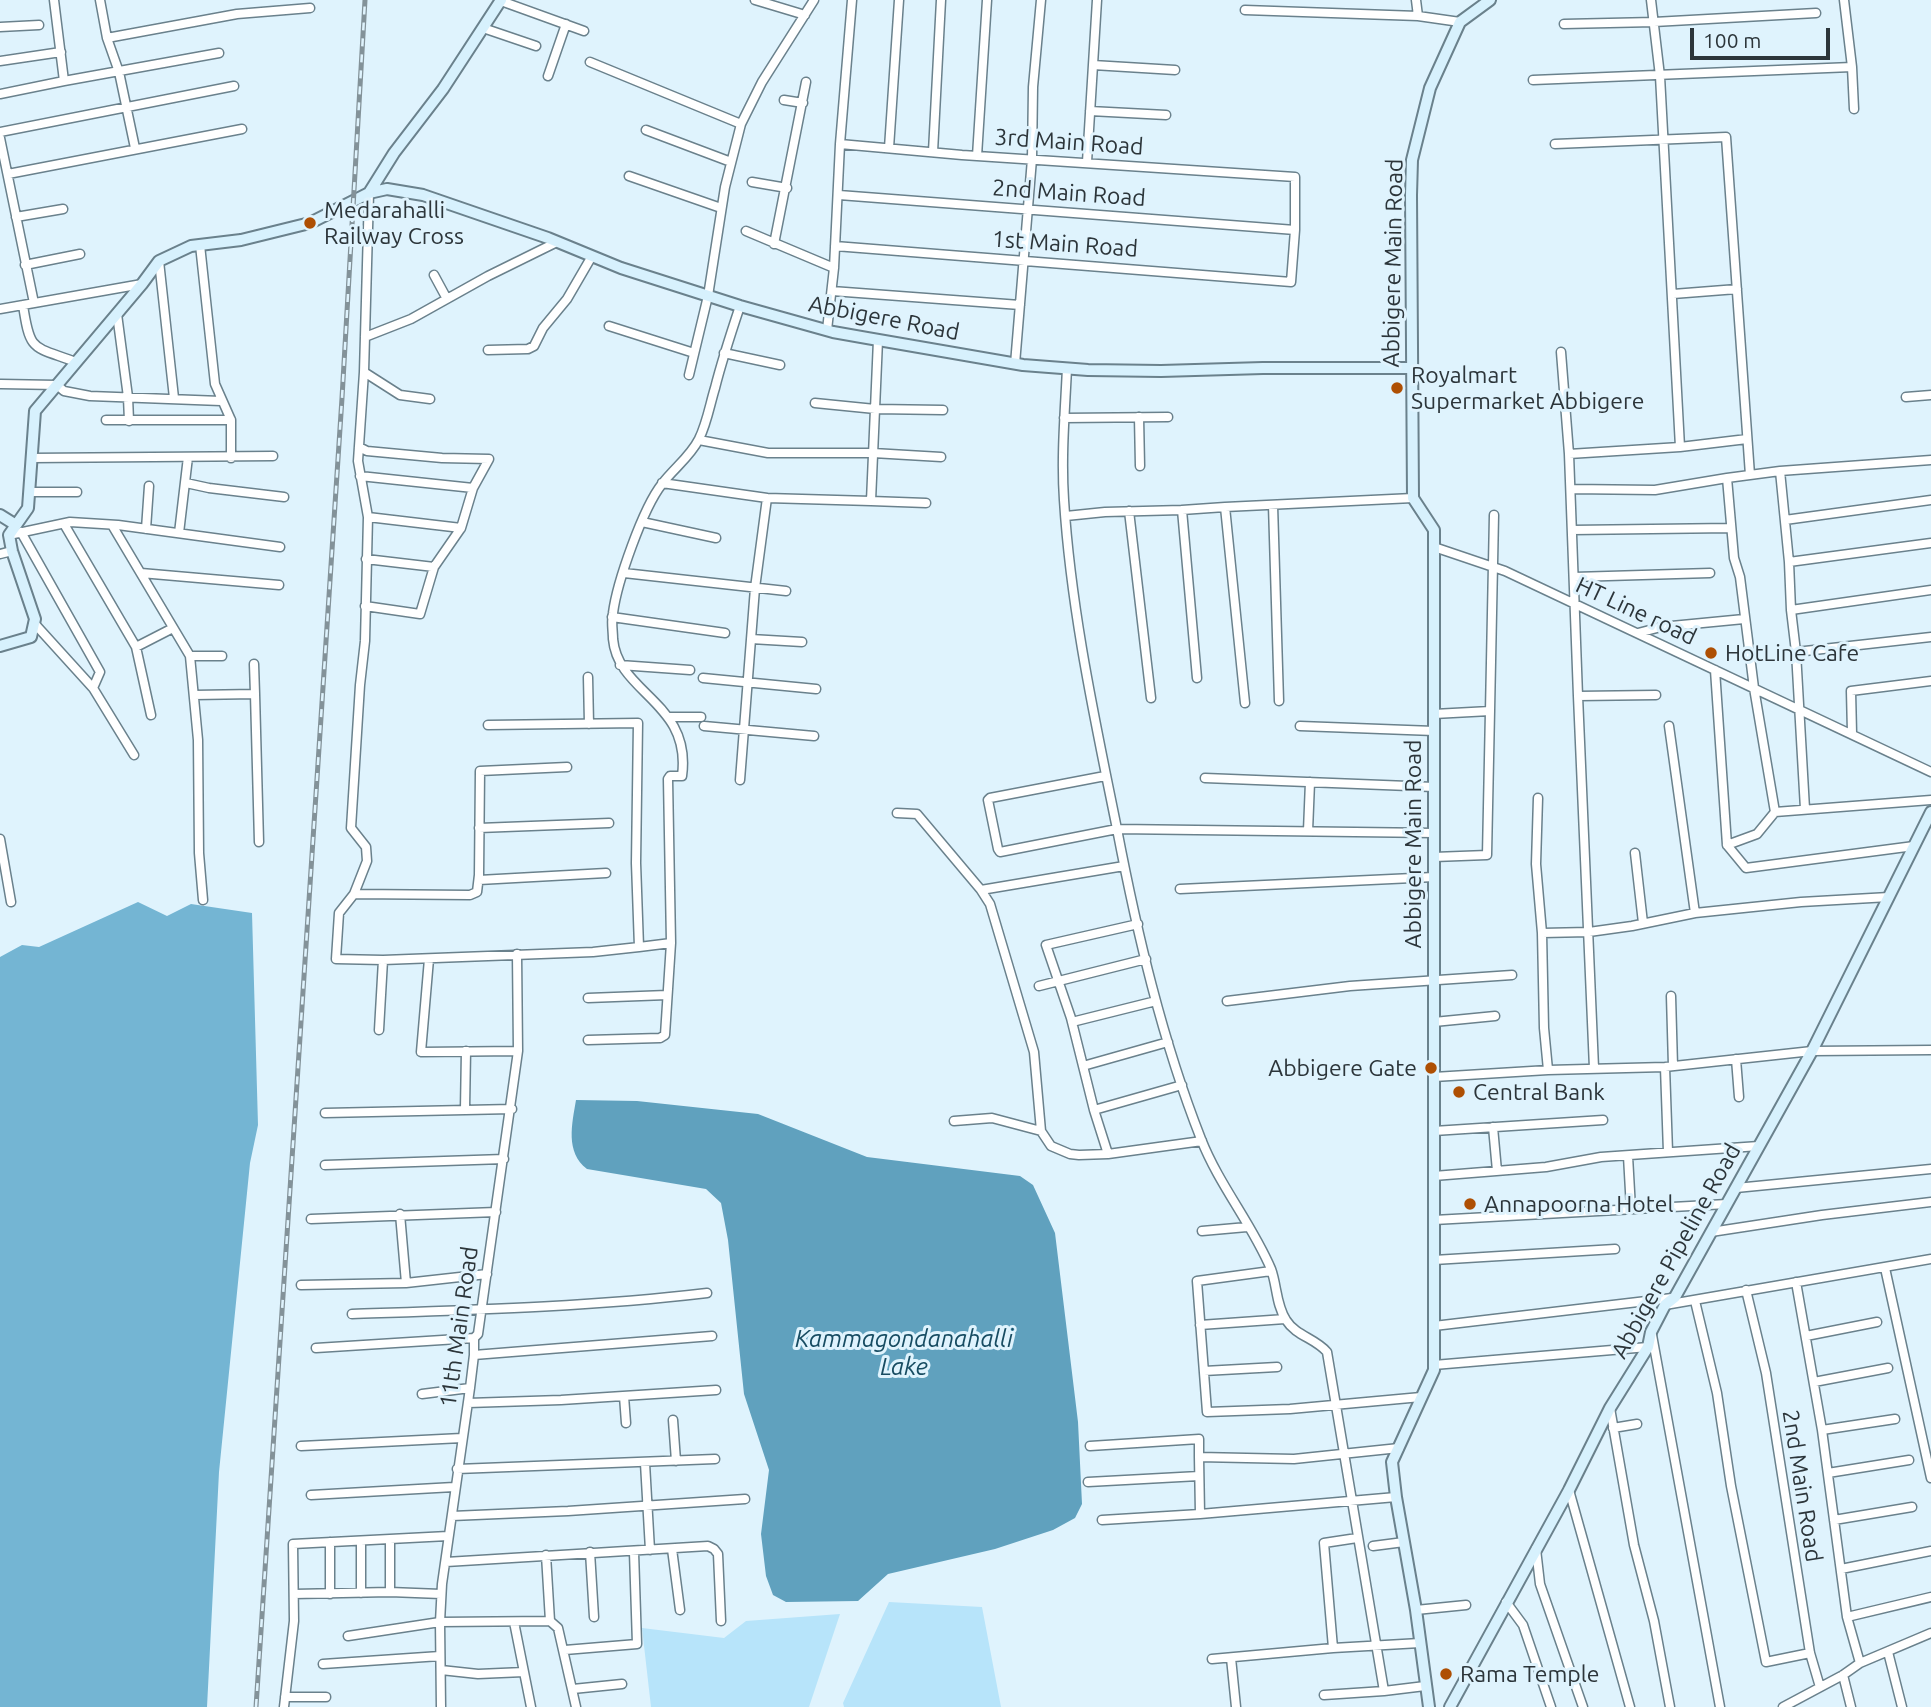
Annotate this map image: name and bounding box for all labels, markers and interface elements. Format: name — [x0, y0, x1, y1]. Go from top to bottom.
scale bar — [1693, 14, 1833, 58]
text: 100 m — [1703, 28, 1761, 52]
street label: 3rd Main Road — [994, 123, 1144, 161]
street label: Abbigere Main Road — [1377, 158, 1409, 368]
street label: 2nd Main Road — [991, 174, 1147, 212]
place label: Medarahalli Railway Cross — [324, 196, 464, 250]
marker: Medarahalli Railway Cross — [302, 215, 318, 231]
street label: 1st Main Road — [991, 225, 1139, 263]
street label: Abbigere Road — [806, 290, 962, 346]
place label: Royalmart Supermarket Abbigere — [1411, 361, 1644, 415]
marker: Royalmart Supermarket Abbigere — [1389, 380, 1405, 396]
street label: HT Line road — [1571, 571, 1701, 651]
place label: HotLine Cafe — [1725, 639, 1859, 667]
marker: HotLine Cafe — [1703, 645, 1719, 661]
street label: Abbigere Main Road — [1399, 740, 1427, 948]
place label: Abbigere Gate — [1268, 1054, 1417, 1082]
marker: Abbigere Gate — [1423, 1060, 1439, 1076]
place label: Central Bank — [1473, 1078, 1605, 1106]
marker: Central Bank — [1451, 1084, 1467, 1100]
street label: Abbigere Pipeline Road — [1605, 1139, 1747, 1363]
place label: Annapoorna Hotel — [1484, 1190, 1674, 1218]
marker: Annapoorna Hotel — [1462, 1196, 1478, 1212]
street label: 11th Main Road — [434, 1245, 484, 1409]
water label: Kammagondanahalli Lake — [795, 1325, 1013, 1381]
street label: 2nd Main Road — [1776, 1408, 1828, 1564]
place label: Rama Temple — [1460, 1660, 1599, 1688]
marker: Rama Temple — [1438, 1666, 1454, 1682]

